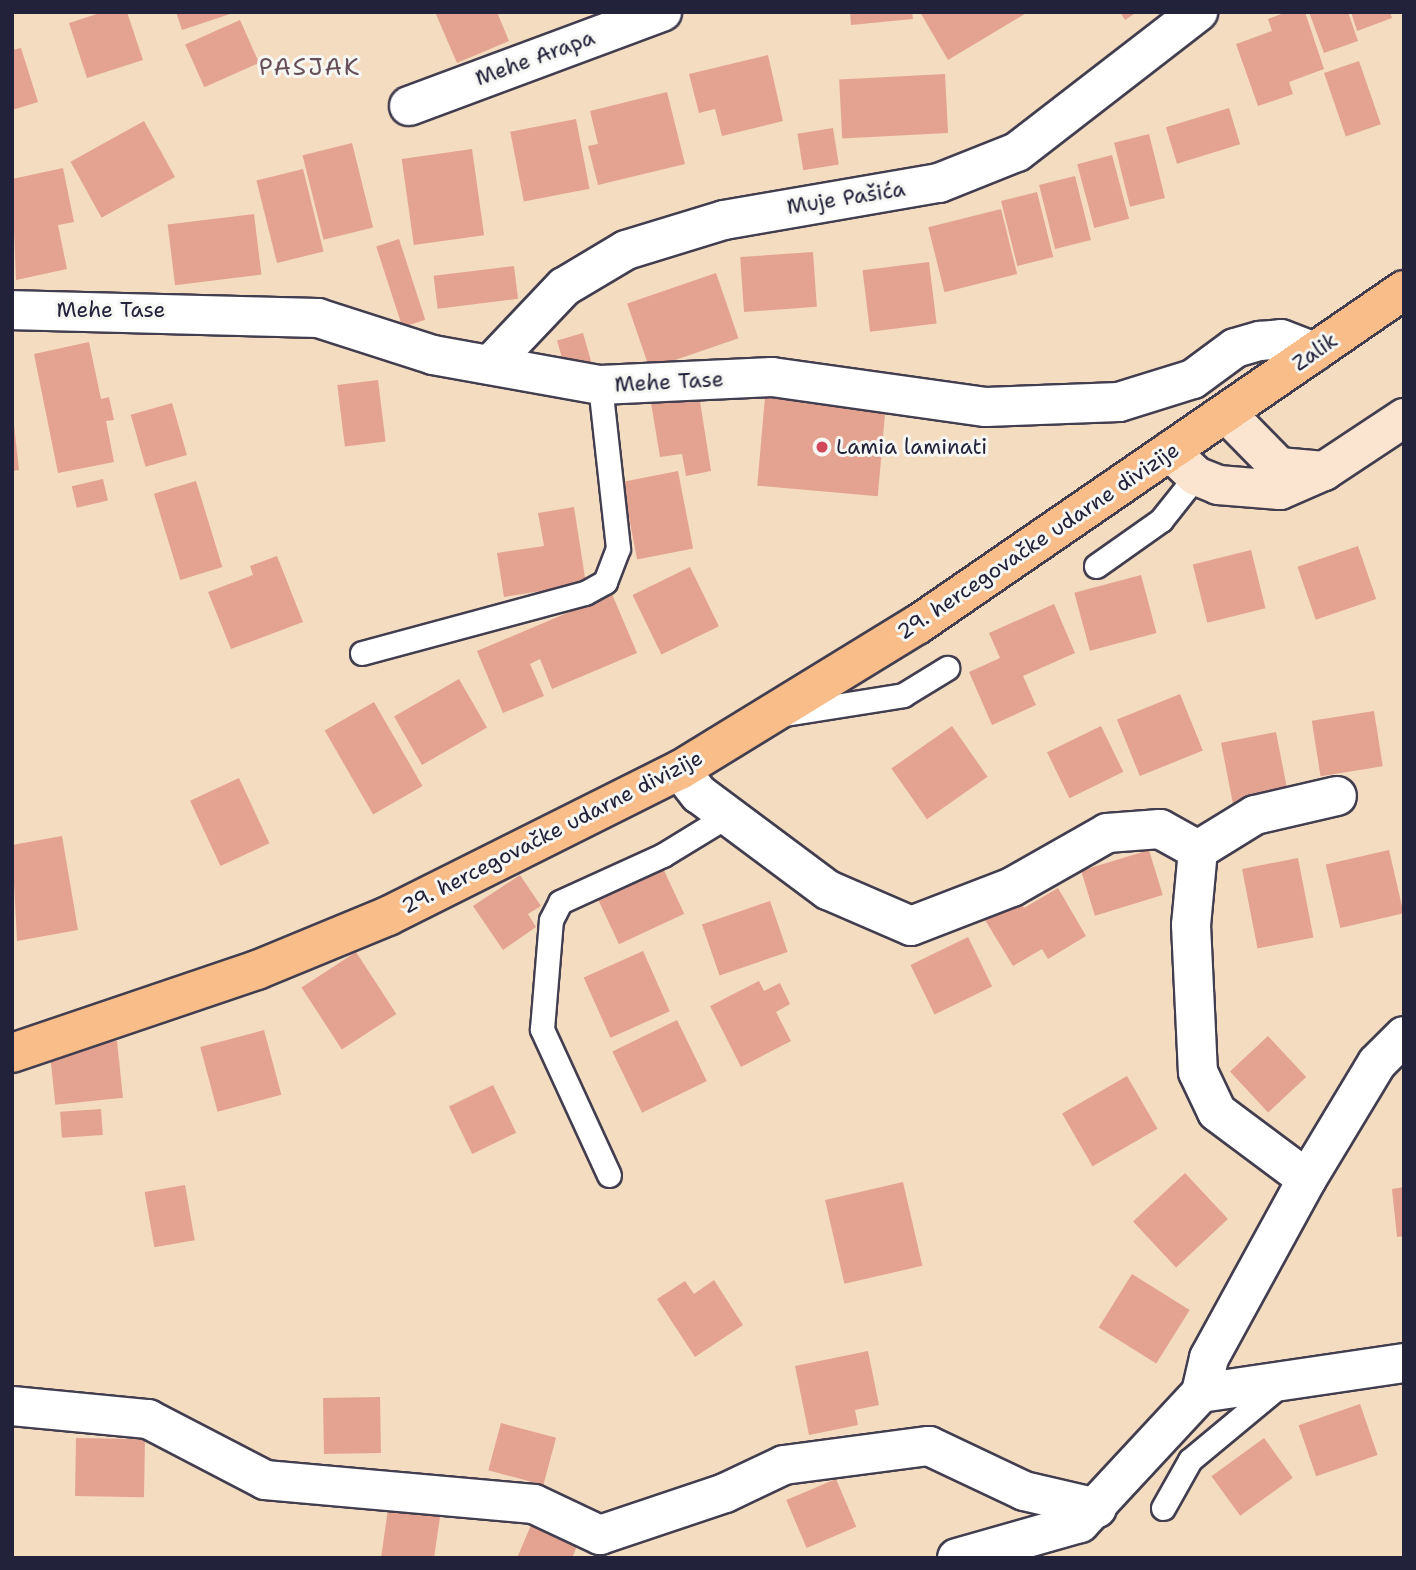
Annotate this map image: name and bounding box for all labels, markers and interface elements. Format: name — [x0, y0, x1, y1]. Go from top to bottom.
street label: Mehe Arapa — [472, 25, 598, 91]
district label: PASJAK — [259, 54, 361, 82]
street label: Muje Pašića — [785, 176, 907, 220]
street label: Mehe Tase — [56, 297, 166, 323]
street label: Zalik — [1288, 328, 1342, 376]
street label: Mehe Tase — [614, 367, 724, 397]
place label: Lamia laminati — [836, 434, 987, 460]
street label: 29. hercegovačke udarne divizije — [892, 437, 1184, 645]
marker: Lamia laminati — [814, 439, 830, 455]
street label: 29. hercegovačke udarne divizije — [397, 745, 707, 919]

